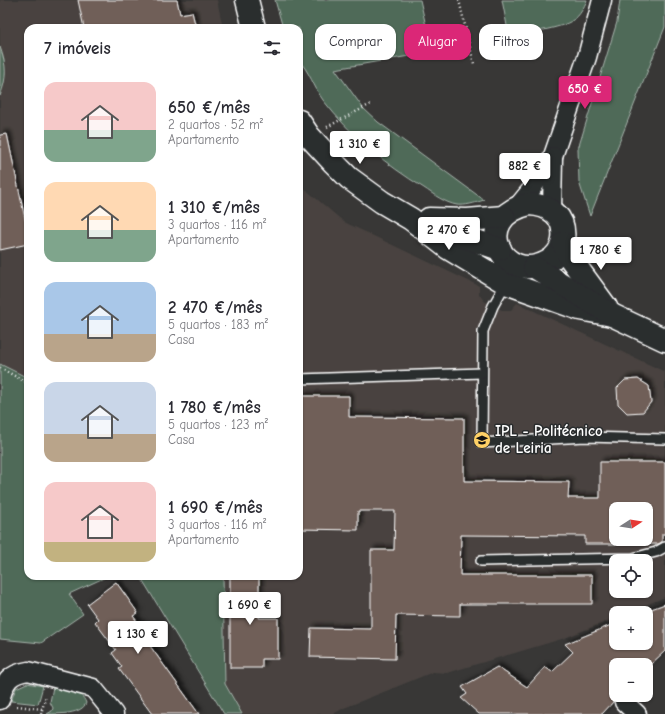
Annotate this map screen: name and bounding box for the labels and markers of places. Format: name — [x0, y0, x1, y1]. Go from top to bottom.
pin: 650 € — [557, 76, 613, 110]
pin: 1 310 € — [323, 131, 397, 165]
pin: 882 € — [497, 153, 553, 187]
pin: 2 470 € — [412, 217, 486, 251]
pin: 1 780 € — [564, 237, 638, 271]
place label: IPL - Politécnico de Leiria — [495, 422, 603, 457]
school or university icon: IPL - Politécnico de Leiria — [472, 430, 492, 450]
pin: 1 690 € — [213, 592, 287, 626]
pin: 1 130 € — [101, 621, 175, 655]

